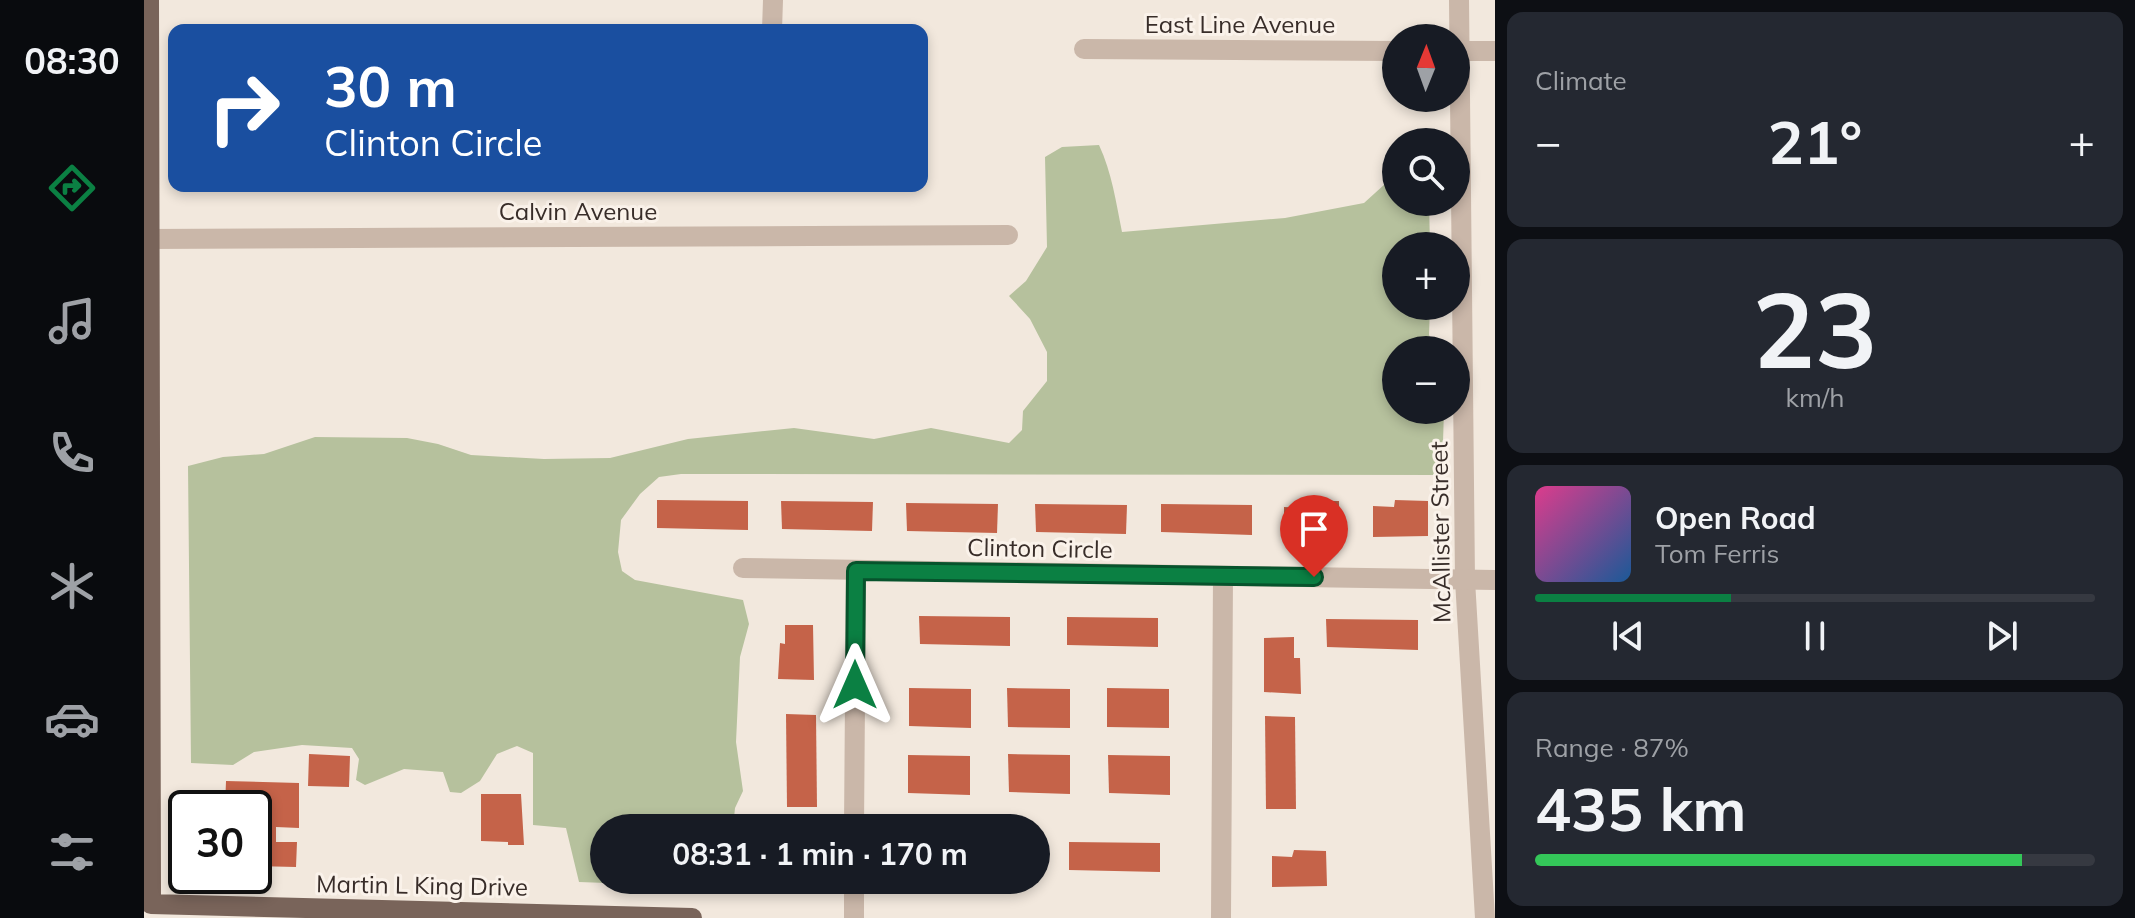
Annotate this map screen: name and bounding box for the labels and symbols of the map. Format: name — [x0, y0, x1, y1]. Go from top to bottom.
street label: East Line Avenue — [1145, 9, 1335, 39]
north arrow — [1382, 24, 1470, 112]
street label: Calvin Avenue — [499, 196, 657, 226]
street label: McAllister Street — [1423, 441, 1457, 623]
pin — [1280, 495, 1348, 577]
street label: Clinton Circle — [967, 532, 1113, 564]
position arrow — [813, 643, 897, 727]
speed limit sign: 30 — [168, 790, 272, 894]
street label: Martin L King Drive — [316, 868, 528, 902]

